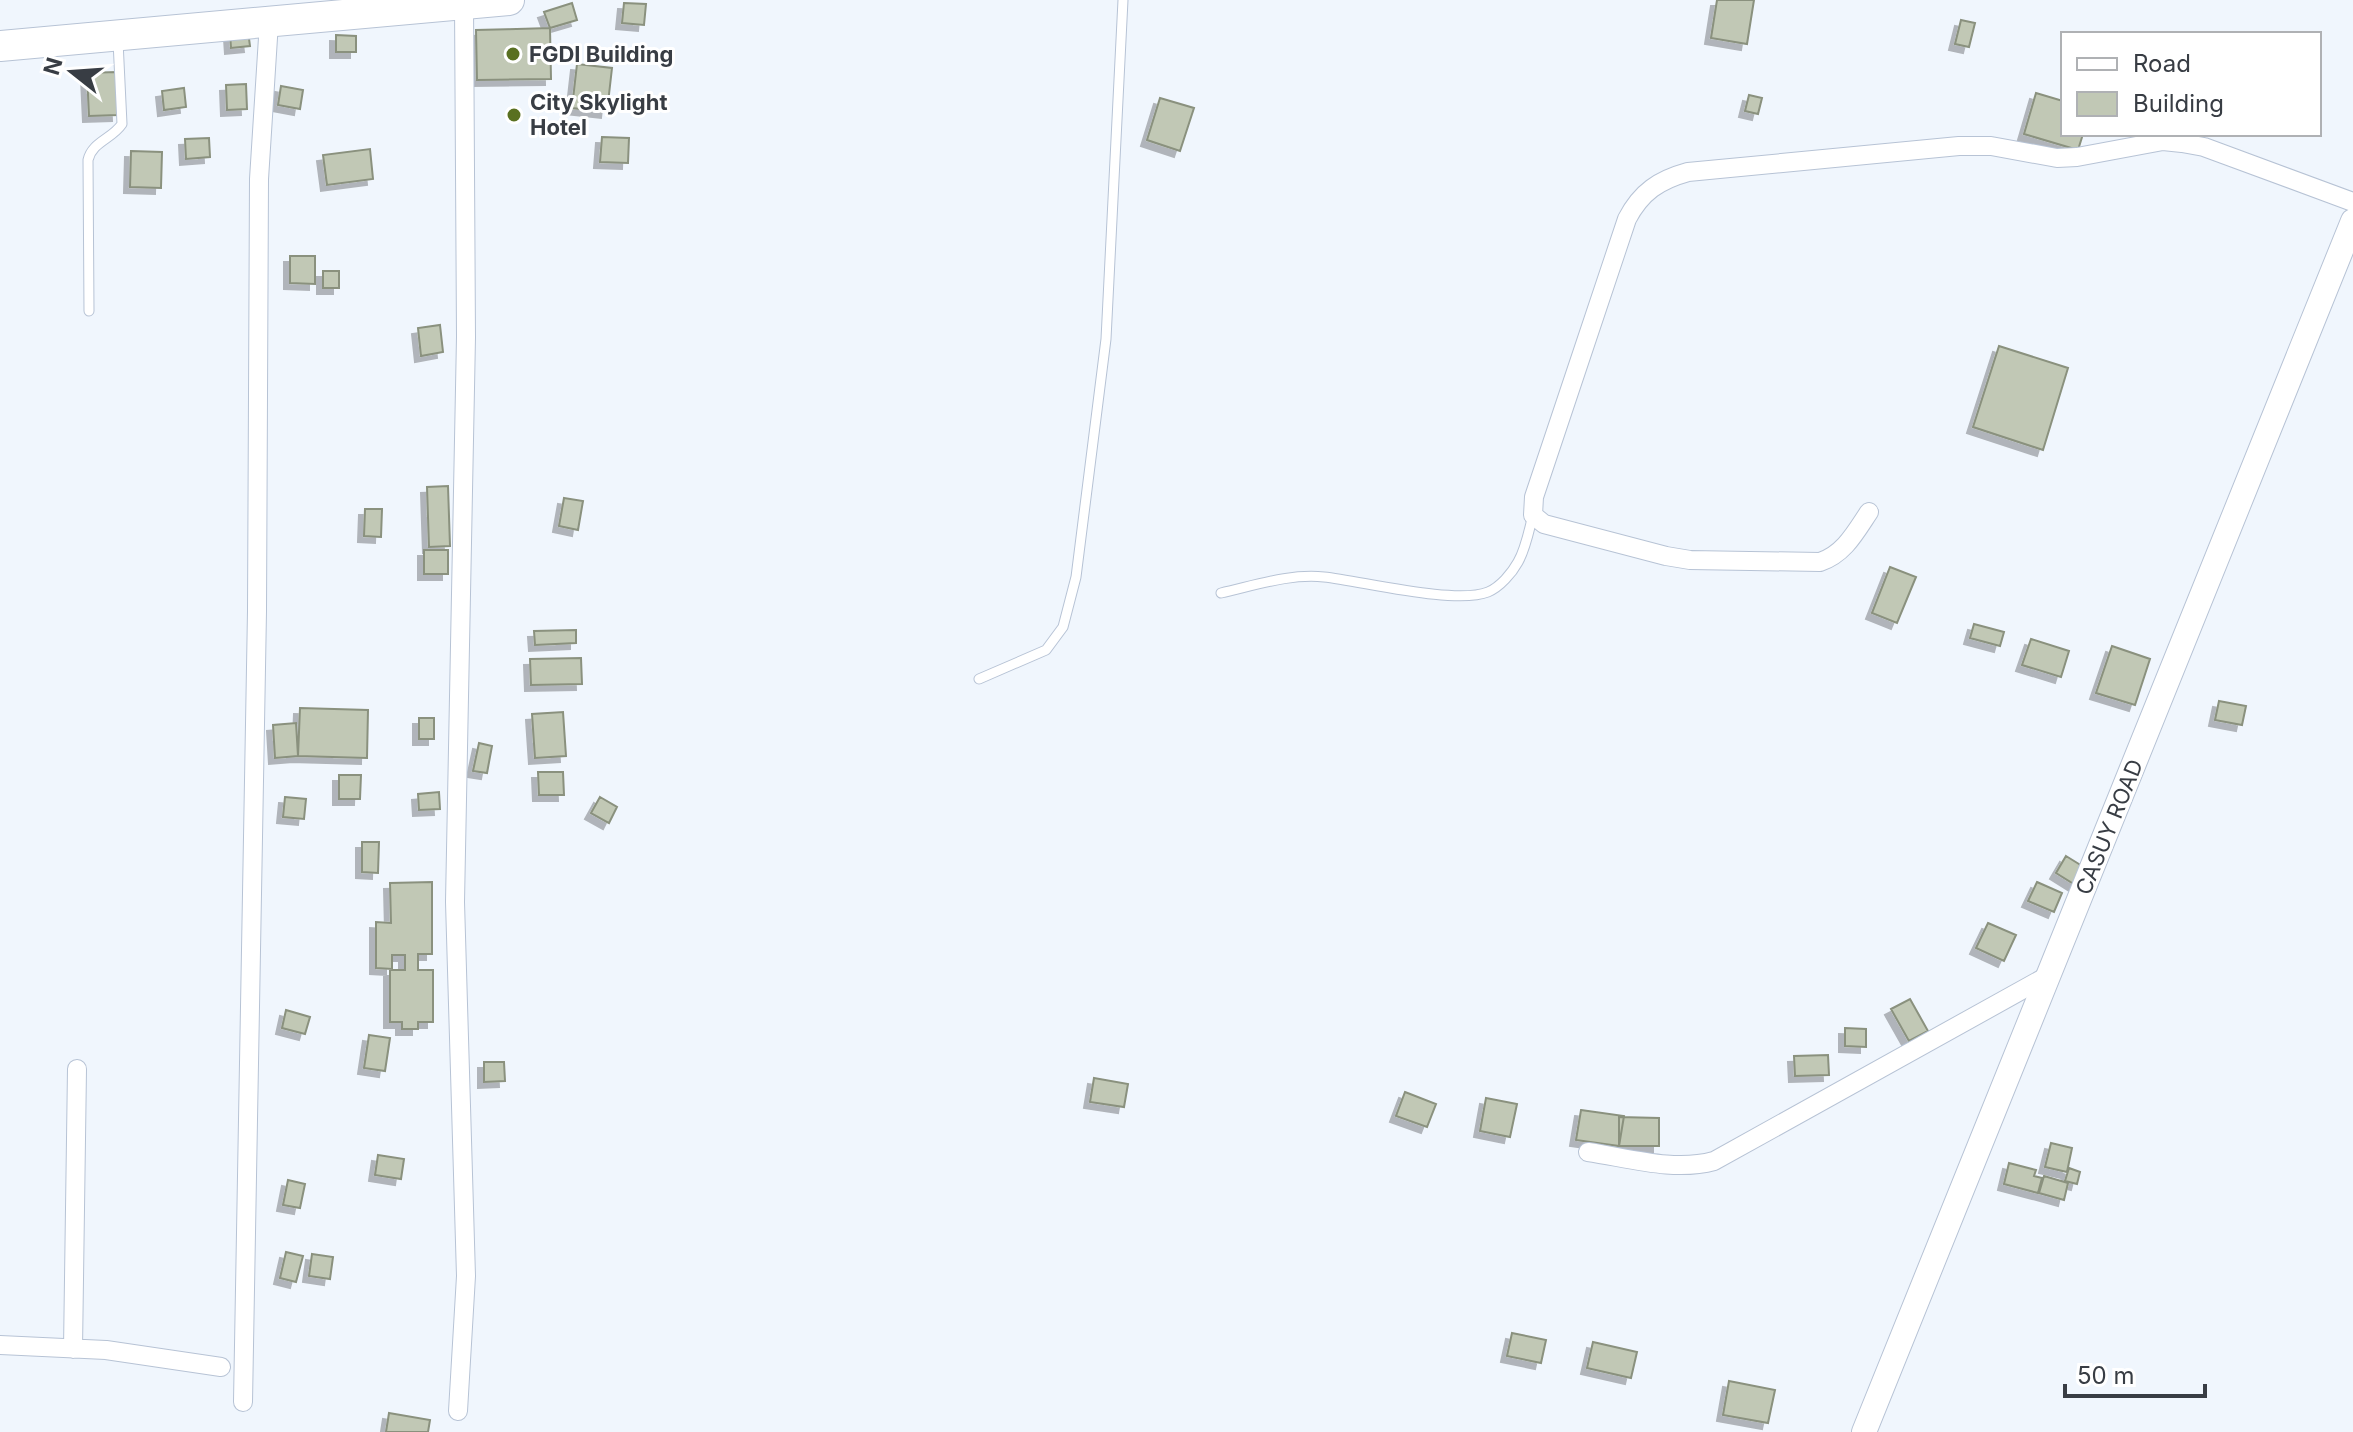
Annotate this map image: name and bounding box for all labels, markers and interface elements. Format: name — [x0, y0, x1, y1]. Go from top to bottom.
north arrow — [32, 32, 112, 112]
legend — [2061, 32, 2321, 136]
place label: FGDI Building — [529, 41, 673, 67]
marker: FGDI Building — [504, 45, 522, 63]
text: Road — [2133, 49, 2191, 78]
text: N — [38, 54, 68, 78]
place label: City Skylight Hotel — [530, 89, 667, 140]
text: Building — [2133, 89, 2224, 118]
marker: City Skylight Hotel — [505, 106, 523, 124]
street label: CASUY ROAD — [2070, 756, 2148, 898]
scale bar — [2065, 1348, 2205, 1398]
text: 50 m — [2077, 1361, 2135, 1390]

